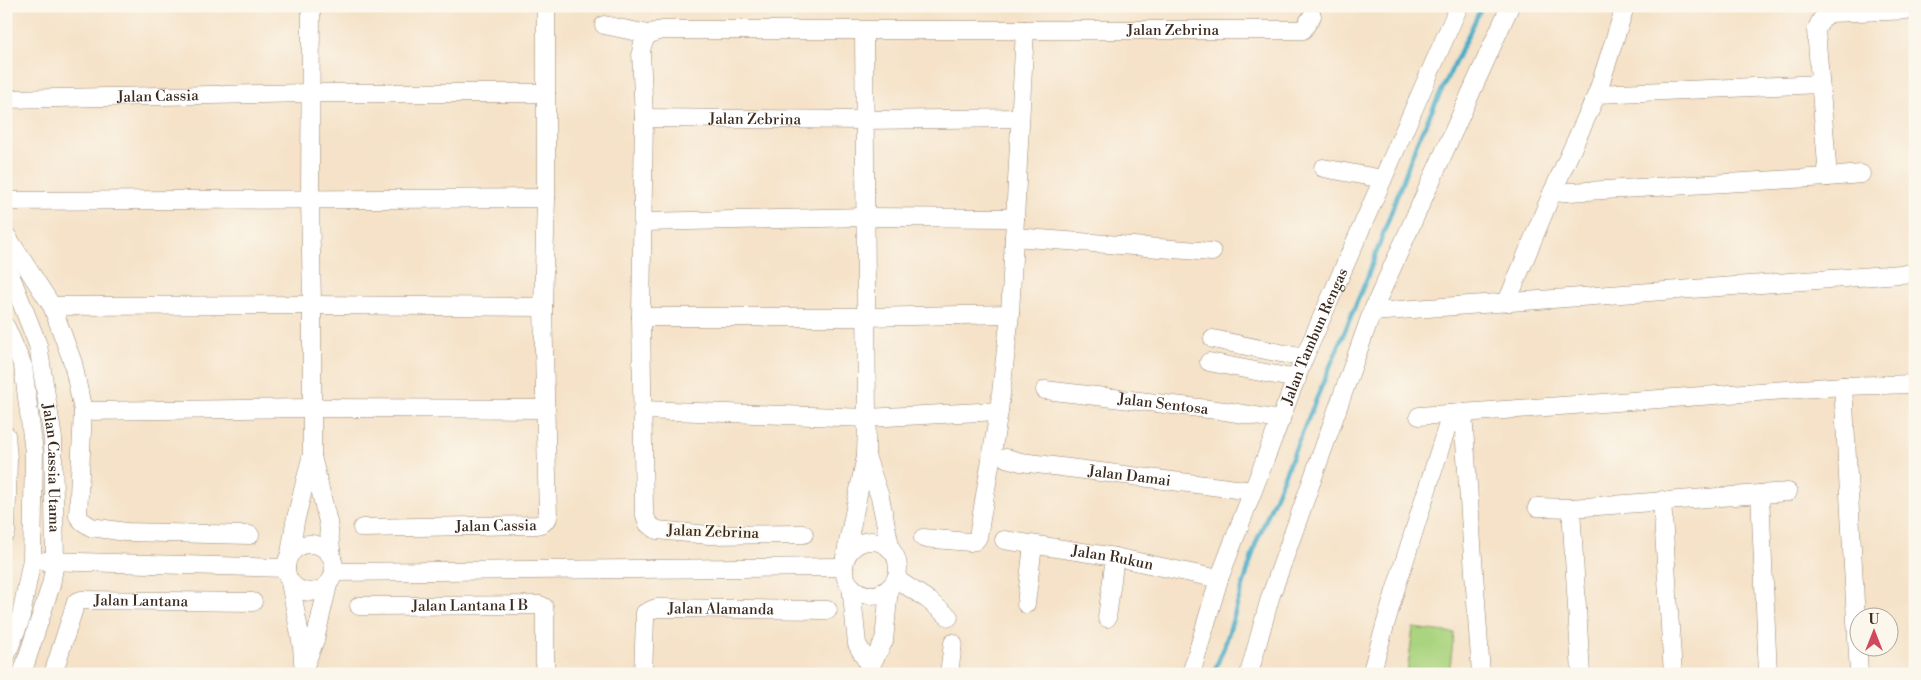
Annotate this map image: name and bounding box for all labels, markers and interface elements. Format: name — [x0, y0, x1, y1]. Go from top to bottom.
street label: Jalan Zebrina — [1126, 21, 1219, 40]
street label: Jalan Cassia — [116, 86, 199, 106]
street label: Jalan Zebrina — [708, 109, 802, 129]
street label: Jalan Tambun Rengas — [1277, 265, 1352, 408]
street label: Jalan Sentosa — [1116, 389, 1210, 419]
street label: Jalan Cassia Utama — [38, 401, 64, 533]
street label: Jalan Damai — [1086, 461, 1172, 490]
street label: Jalan Cassia — [454, 515, 537, 536]
street label: Jalan Zebrina — [666, 521, 760, 543]
street label: Jalan Rukun — [1069, 541, 1155, 574]
street label: Jalan Lantana — [93, 591, 189, 611]
street label: Jalan Lantana I B — [411, 596, 528, 615]
street label: Jalan Alamanda — [667, 599, 774, 619]
north arrow — [1848, 608, 1898, 658]
text: U — [1869, 611, 1880, 629]

